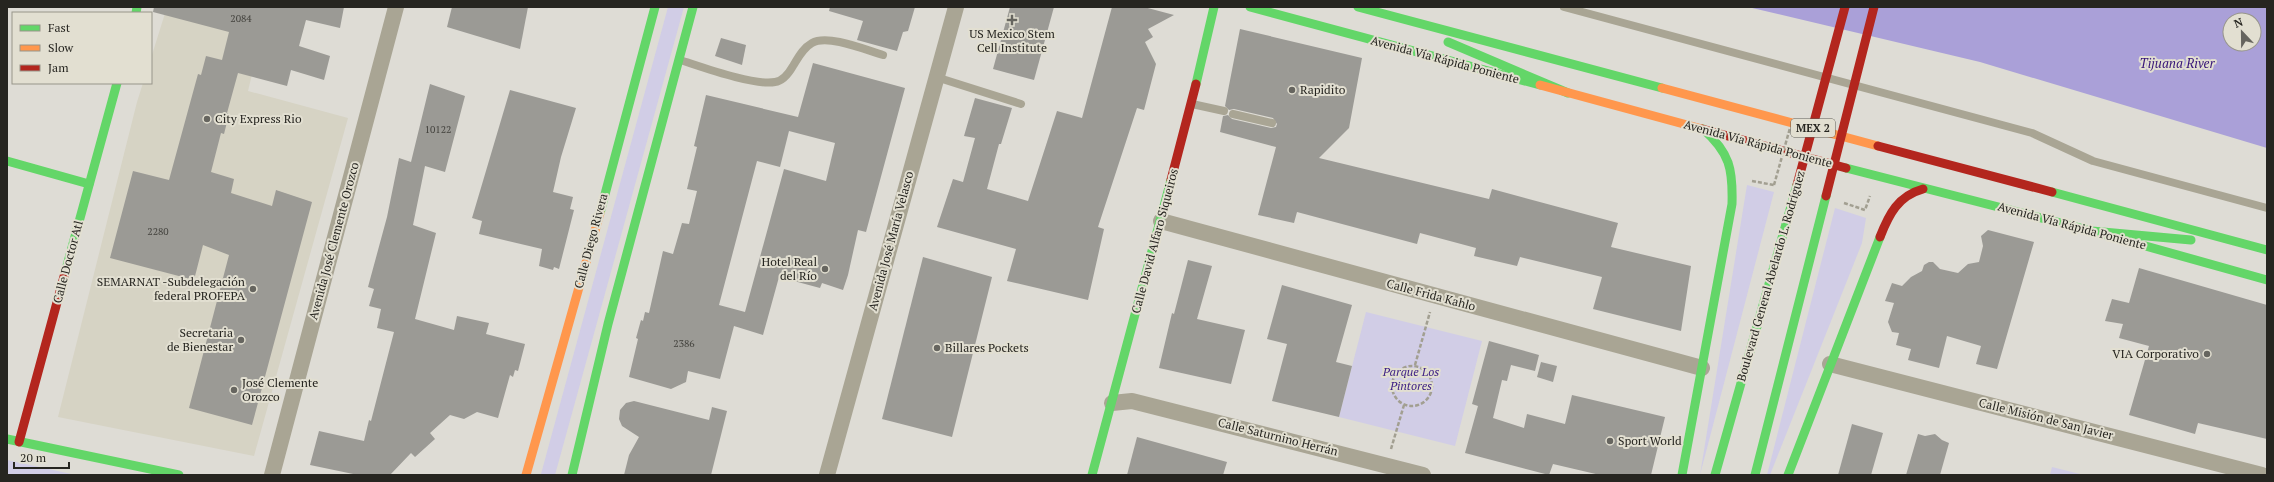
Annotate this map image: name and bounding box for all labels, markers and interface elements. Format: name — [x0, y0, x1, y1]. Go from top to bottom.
legend — [12, 12, 152, 84]
house number: 2084 — [230, 12, 252, 25]
north arrow — [2222, 12, 2262, 52]
marker: US Mexico Stem Cell Institute — [1006, 14, 1018, 26]
text: N — [2232, 14, 2245, 31]
text: Fast — [48, 20, 71, 35]
place label: US Mexico Stem Cell Institute — [969, 26, 1055, 55]
street label: Avenida Vía Rápida Poniente — [1369, 32, 1521, 87]
text: Slow — [48, 40, 74, 55]
water label: Tijuana River — [2140, 54, 2215, 72]
text: Jam — [48, 60, 69, 75]
place label: Rapidito — [1300, 82, 1346, 97]
marker: Rapidito — [1287, 85, 1297, 95]
place label: City Express Rio — [215, 111, 302, 126]
marker: City Express Rio — [202, 114, 212, 124]
street label: Avenida Vía Rápida Poniente — [1682, 116, 1834, 171]
road number: MEX 2 — [1791, 119, 1835, 137]
house number: 10122 — [425, 123, 451, 136]
street label: Avenida José Clemente Orozco — [305, 160, 362, 321]
street label: Calle David Alfaro Siqueiros — [1128, 167, 1181, 315]
street label: Avenida José María Velasco — [865, 169, 916, 312]
street label: Boulevard General Abelardo L. Rodríguez — [1733, 169, 1808, 383]
street label: Calle Diego Rivera — [571, 192, 610, 290]
street label: Avenida Vía Rápida Poniente — [1996, 198, 2148, 253]
street label: Calle Doctor Atl — [49, 219, 86, 305]
house number: 2280 — [147, 225, 169, 238]
place label: Hotel Real del Río — [762, 254, 817, 283]
marker: Hotel Real del Río — [820, 264, 830, 274]
place label: SEMARNAT -Subdelegación federal PROFEPA — [97, 274, 246, 303]
street label: Calle Frida Kahlo — [1385, 275, 1478, 314]
marker: SEMARNAT -Subdelegación federal PROFEPA — [248, 284, 258, 294]
place label: Secretaria de Bienestar — [167, 325, 233, 354]
marker: Secretaria de Bienestar — [236, 335, 246, 345]
house number: 2386 — [673, 337, 695, 350]
place label: Billares Pockets — [945, 340, 1029, 355]
marker: Billares Pockets — [932, 343, 942, 353]
place label: VIA Corporativo — [2112, 346, 2199, 361]
marker: VIA Corporativo — [2202, 349, 2212, 359]
park label: Parque Los Pintores — [1382, 364, 1439, 393]
place label: José Clemente Orozco — [242, 375, 318, 404]
marker: José Clemente Orozco — [229, 385, 239, 395]
street label: Calle Misión de San Javier — [1977, 395, 2115, 443]
street label: Calle Saturnino Herrán — [1217, 414, 1340, 459]
place label: Sport World — [1618, 433, 1682, 448]
marker: Sport World — [1605, 436, 1615, 446]
scale bar — [14, 444, 69, 470]
text: 20 m — [20, 450, 47, 465]

